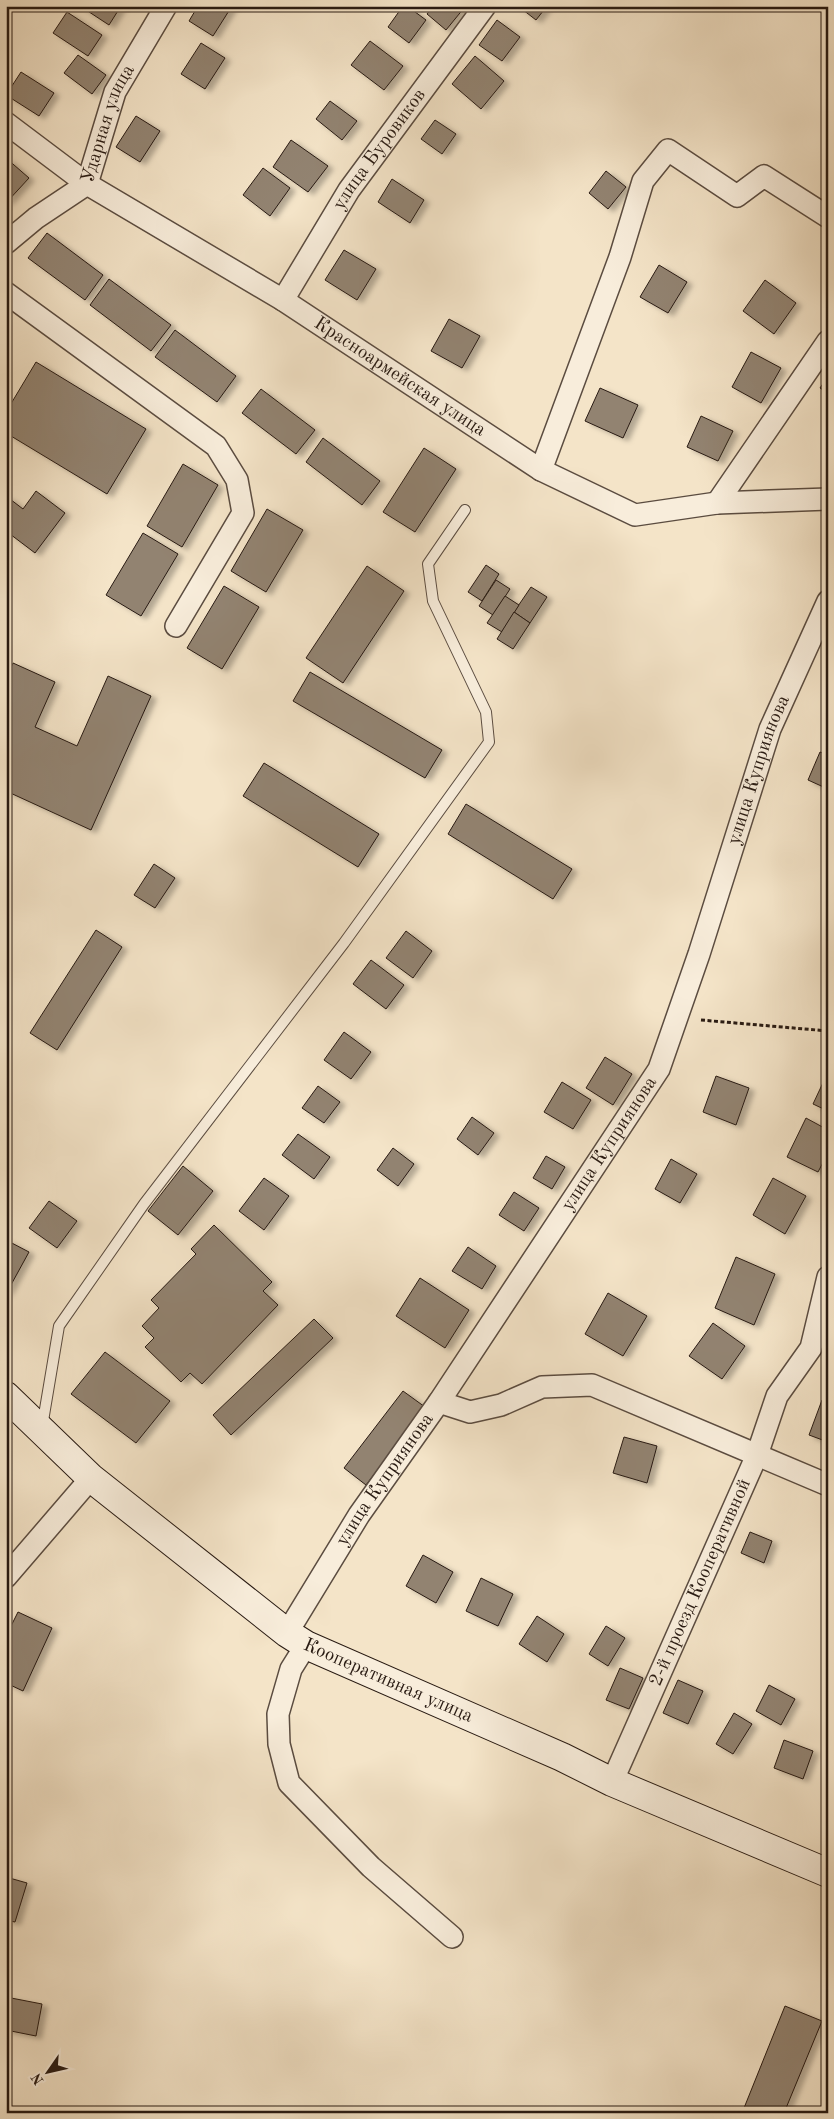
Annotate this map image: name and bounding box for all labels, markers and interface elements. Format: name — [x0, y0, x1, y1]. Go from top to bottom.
street label: Ударная улица — [78, 61, 139, 185]
street label: улица Буровиков — [330, 86, 430, 213]
street label: Красноармейская улица — [310, 314, 490, 441]
street label: улица Куприянова — [725, 692, 794, 847]
street label: улица Куприянова — [558, 1073, 661, 1215]
street label: улица Куприянова — [333, 1409, 438, 1549]
street label: 2-й проезд Кооперативной — [646, 1476, 755, 1689]
street label: Кооперативная улица — [300, 1635, 476, 1727]
north arrow — [22, 2046, 72, 2096]
text: N — [29, 2070, 47, 2087]

